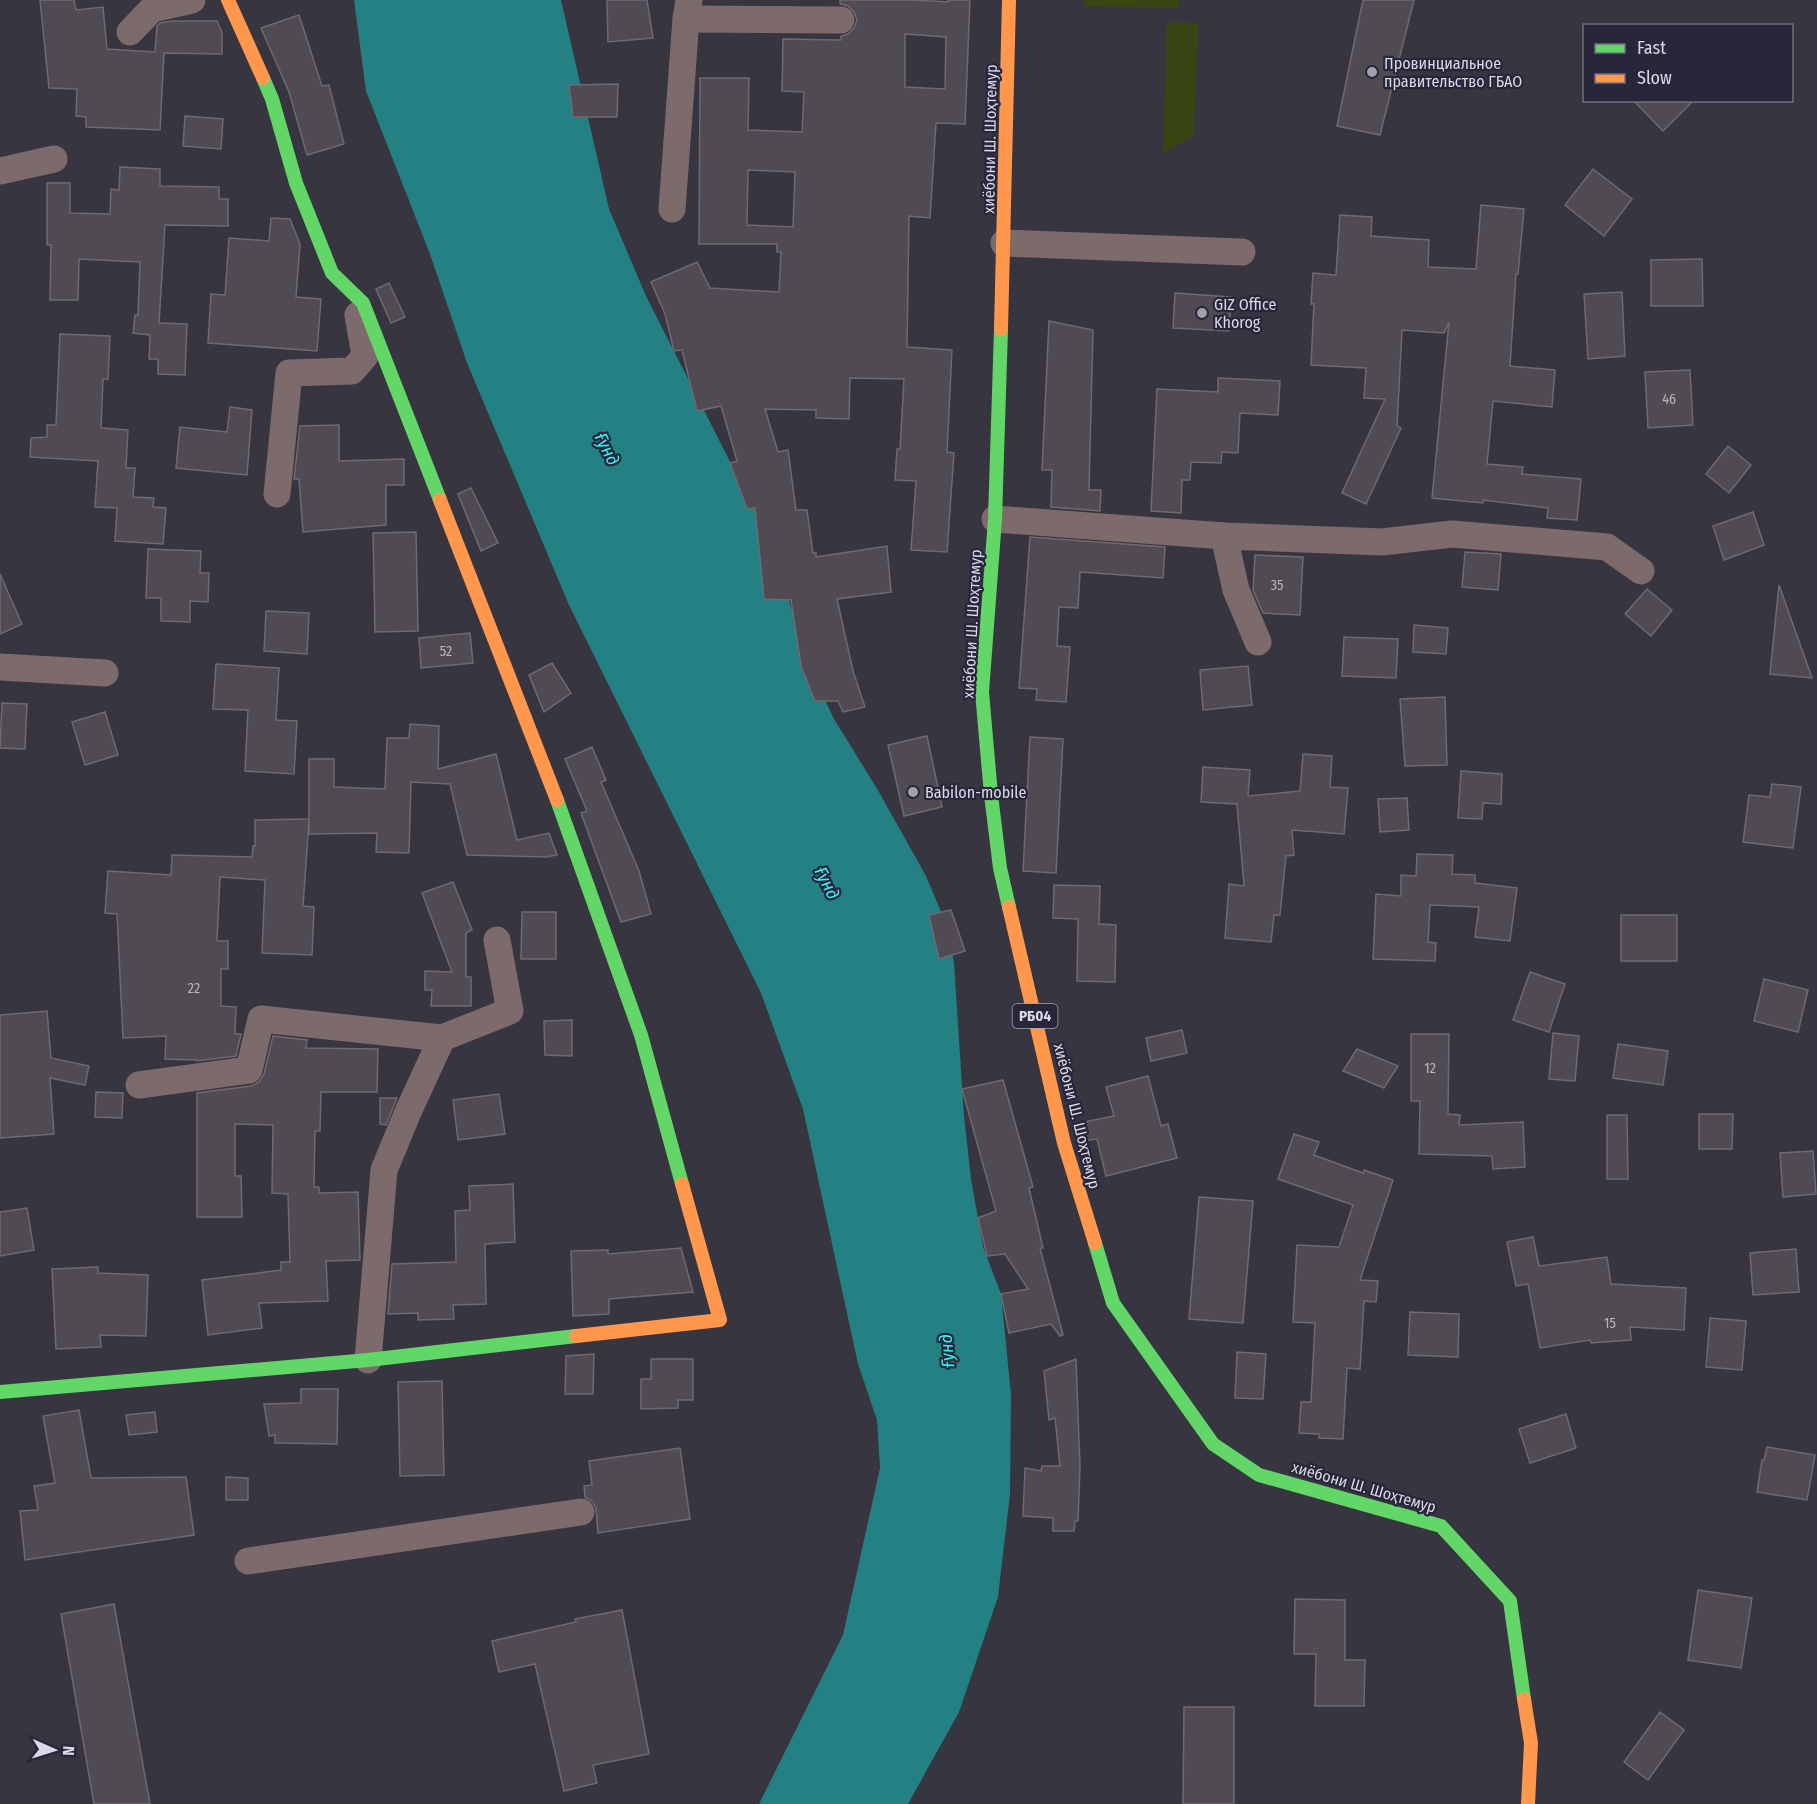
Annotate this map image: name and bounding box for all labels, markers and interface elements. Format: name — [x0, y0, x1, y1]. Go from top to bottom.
legend — [1583, 24, 1793, 102]
text: Fast — [1637, 37, 1666, 59]
place label: Провинциальное правительство ГБАО — [1384, 54, 1522, 91]
street label: хиёбони Ш. Шоҳтемур — [979, 64, 1001, 214]
marker: Провинциальное правительство ГБАО — [1365, 65, 1379, 79]
text: Slow — [1637, 67, 1672, 89]
place label: GIZ Office Khorog — [1214, 295, 1277, 332]
marker: GIZ Office Khorog — [1195, 306, 1209, 320]
house number: 46 — [1662, 391, 1676, 408]
water label: Ғунд — [590, 429, 624, 469]
street label: хиёбони Ш. Шоҳтемур — [959, 549, 985, 699]
house number: 35 — [1271, 577, 1283, 594]
house number: 52 — [440, 643, 452, 660]
place label: Babilon-mobile — [925, 783, 1026, 802]
marker: Babilon-mobile — [906, 785, 920, 799]
water label: Ғунд — [810, 863, 844, 903]
house number: 22 — [188, 980, 200, 997]
road number: РБ04 — [1012, 1004, 1058, 1028]
street label: хиёбони Ш. Шоҳтемур — [1050, 1041, 1104, 1191]
house number: 12 — [1424, 1060, 1436, 1077]
house number: 15 — [1604, 1315, 1616, 1332]
water label: Ғунд — [935, 1333, 959, 1369]
street label: хиёбони Ш. Шоҳтемур — [1290, 1457, 1438, 1517]
north arrow — [24, 1720, 84, 1780]
text: N — [59, 1745, 78, 1756]

